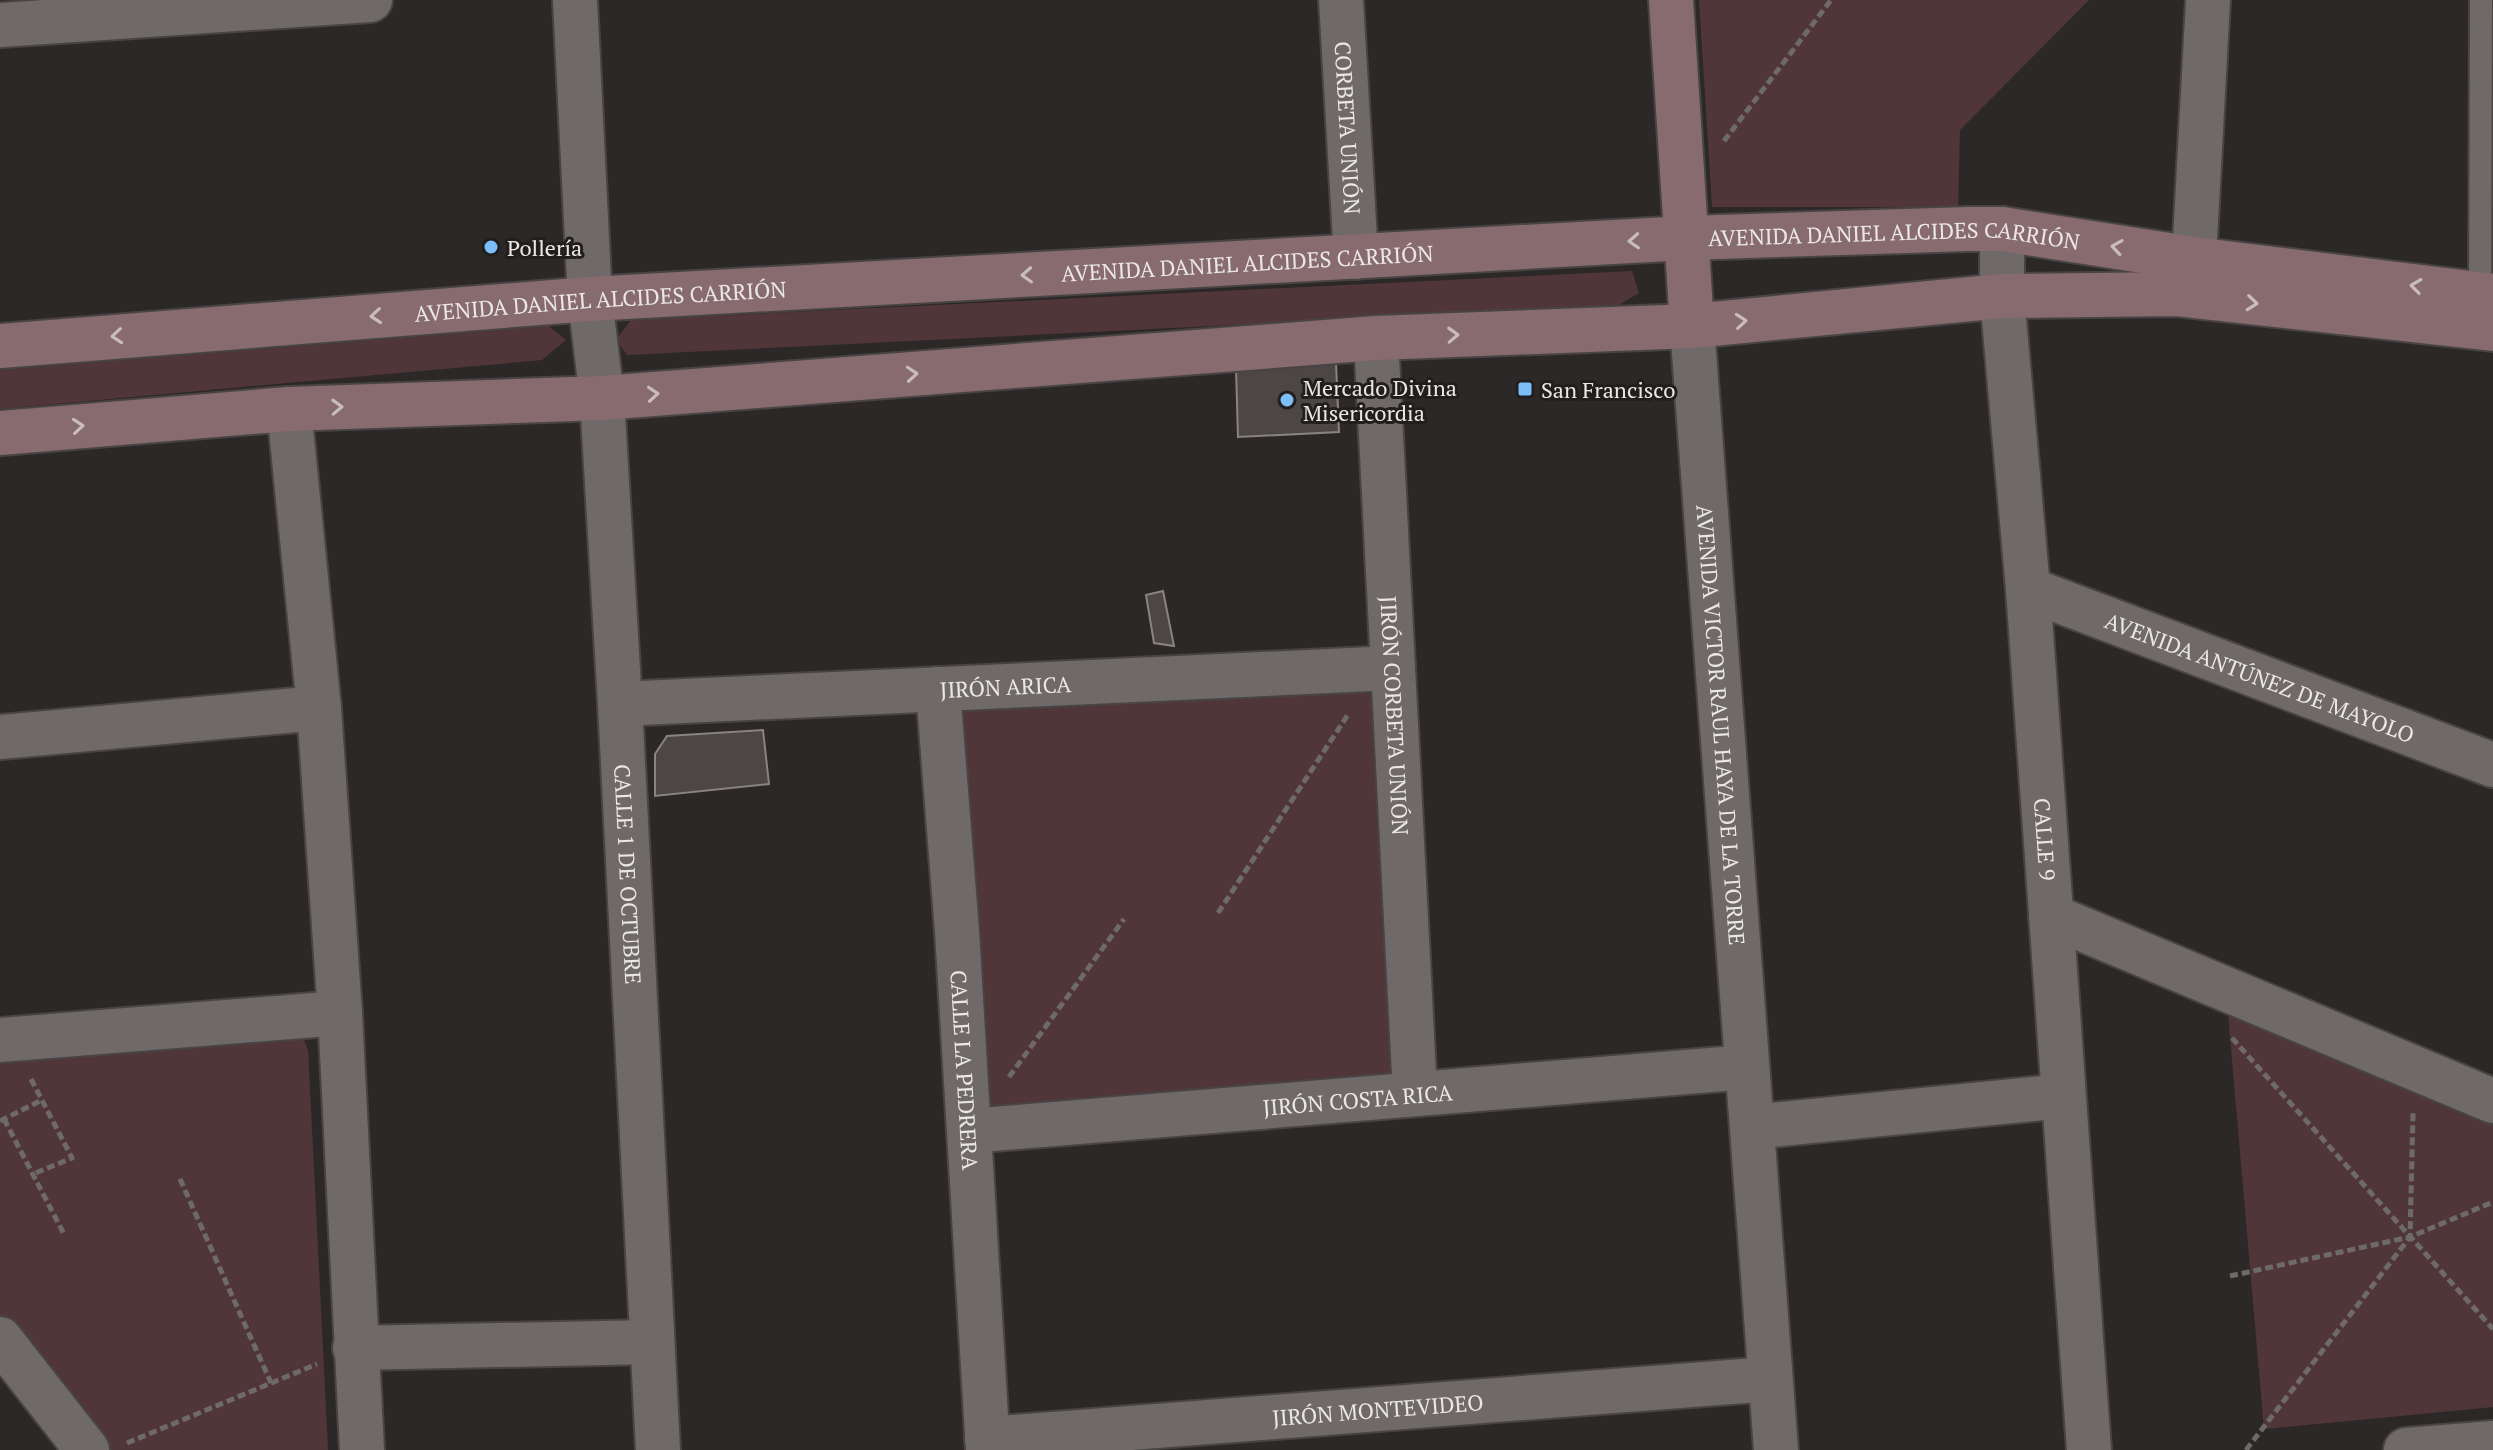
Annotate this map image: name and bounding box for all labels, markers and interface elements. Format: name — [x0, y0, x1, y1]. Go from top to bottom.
street label: CORBETA UNIÓN — [1329, 41, 1368, 215]
street label: AVENIDA DANIEL ALCIDES CARRIÓN — [1708, 214, 2082, 255]
one-way arrow — [1627, 232, 1640, 249]
place label: Pollería — [507, 233, 582, 262]
marker: Pollería — [482, 238, 500, 256]
street label: AVENIDA DANIEL ALCIDES CARRIÓN — [1060, 238, 1434, 287]
one-way arrow — [2110, 239, 2123, 256]
one-way arrow — [1020, 266, 1033, 283]
street label: AVENIDA DANIEL ALCIDES CARRIÓN — [413, 274, 787, 327]
one-way arrow — [2409, 278, 2423, 295]
one-way arrow — [2246, 294, 2259, 311]
one-way arrow — [369, 307, 382, 324]
one-way arrow — [1735, 313, 1748, 330]
one-way arrow — [110, 327, 123, 344]
one-way arrow — [1447, 327, 1460, 344]
one-way arrow — [906, 366, 919, 383]
place label: Mercado Divina Misericordia — [1303, 373, 1457, 427]
place label: San Francisco — [1541, 375, 1675, 404]
marker: San Francisco — [1516, 380, 1534, 398]
one-way arrow — [647, 386, 660, 403]
marker: Mercado Divina Misericordia — [1278, 391, 1296, 409]
one-way arrow — [331, 399, 344, 416]
one-way arrow — [72, 418, 85, 435]
street label: AVENIDA VICTOR RAUL HAYA DE LA TORRE — [1691, 503, 1753, 946]
street label: JIRÓN CORBETA UNIÓN — [1375, 595, 1416, 836]
street label: AVENIDA ANTÚNEZ DE MAYOLO — [2101, 605, 2419, 749]
street label: JIRÓN ARICA — [939, 668, 1073, 704]
street label: CALLE 1 DE OCTUBRE — [609, 763, 649, 985]
street label: CALLE 9 — [2028, 797, 2063, 882]
street label: CALLE LA PEDRERA — [945, 969, 986, 1172]
street label: JIRÓN COSTA RICA — [1262, 1077, 1455, 1121]
street label: JIRÓN MONTEVIDEO — [1271, 1387, 1485, 1432]

